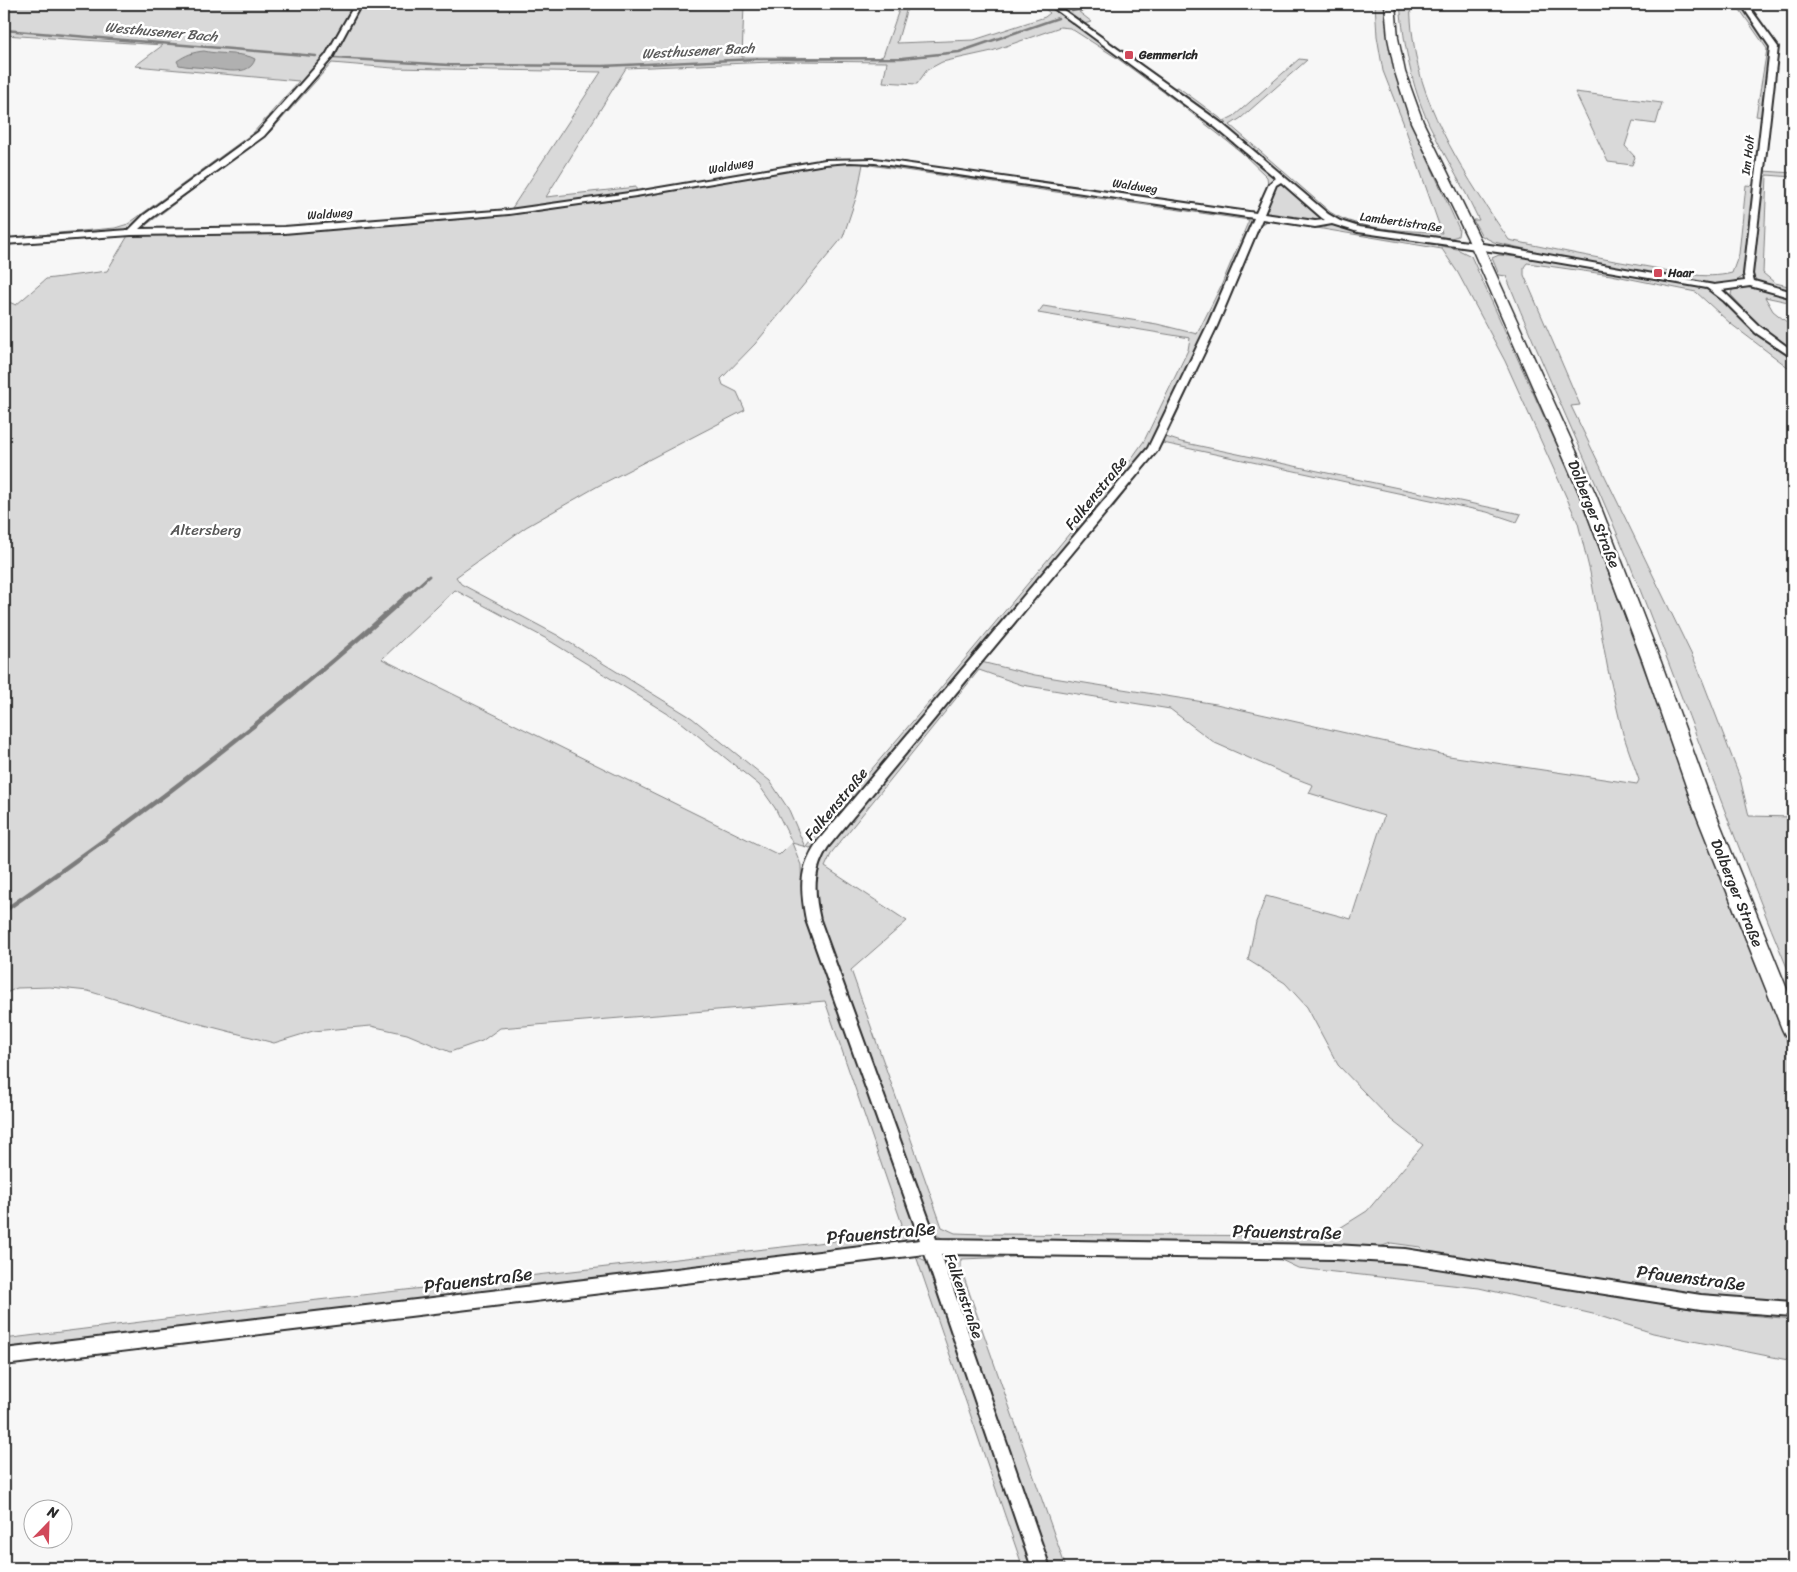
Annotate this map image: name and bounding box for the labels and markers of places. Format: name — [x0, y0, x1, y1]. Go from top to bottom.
place label: Gemmerich — [1138, 44, 1198, 66]
marker: Gemmerich — [1123, 49, 1135, 61]
place label: Haar — [1667, 262, 1695, 284]
marker: Haar — [1652, 267, 1664, 279]

